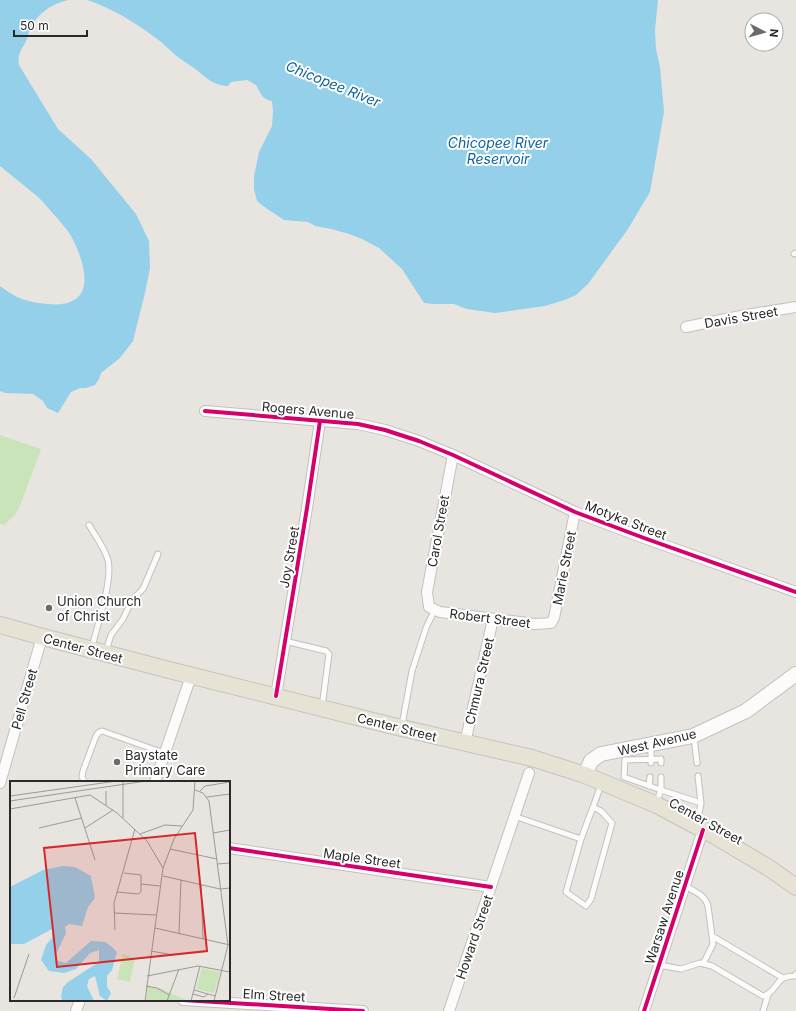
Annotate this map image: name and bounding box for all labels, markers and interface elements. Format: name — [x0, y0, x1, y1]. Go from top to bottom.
scale bar — [14, 12, 87, 38]
north arrow — [744, 12, 784, 52]
text: 50 m — [20, 18, 49, 33]
text: N — [767, 28, 781, 38]
water label: Chicopee River — [284, 57, 384, 110]
water label: Chicopee River Reservoir — [448, 134, 549, 167]
street label: Davis Street — [703, 303, 779, 331]
street label: Rogers Avenue — [261, 398, 355, 422]
street label: Carol Street — [424, 494, 452, 568]
street label: Motyka Street — [583, 497, 669, 543]
street label: Joy Street — [276, 525, 302, 589]
street label: Marie Street — [549, 530, 579, 606]
place label: Union Church of Christ — [57, 593, 141, 624]
marker: Union Church of Christ — [44, 603, 54, 613]
street label: Robert Street — [449, 605, 531, 631]
street label: Center Street — [41, 630, 125, 666]
street label: Chmura Street — [461, 636, 497, 726]
street label: Pell Street — [8, 667, 40, 731]
street label: Center Street — [355, 709, 439, 745]
street label: West Avenue — [616, 725, 698, 759]
place label: Baystate Primary Care — [125, 747, 205, 778]
marker: Baystate Primary Care — [112, 757, 122, 767]
inset map — [10, 781, 230, 1001]
street label: Center Street — [666, 794, 746, 848]
street label: Maple Street — [322, 845, 402, 871]
street label: Warsaw Avenue — [641, 868, 687, 966]
street label: Howard Street — [452, 893, 496, 981]
street label: Elm Street — [242, 985, 306, 1005]

